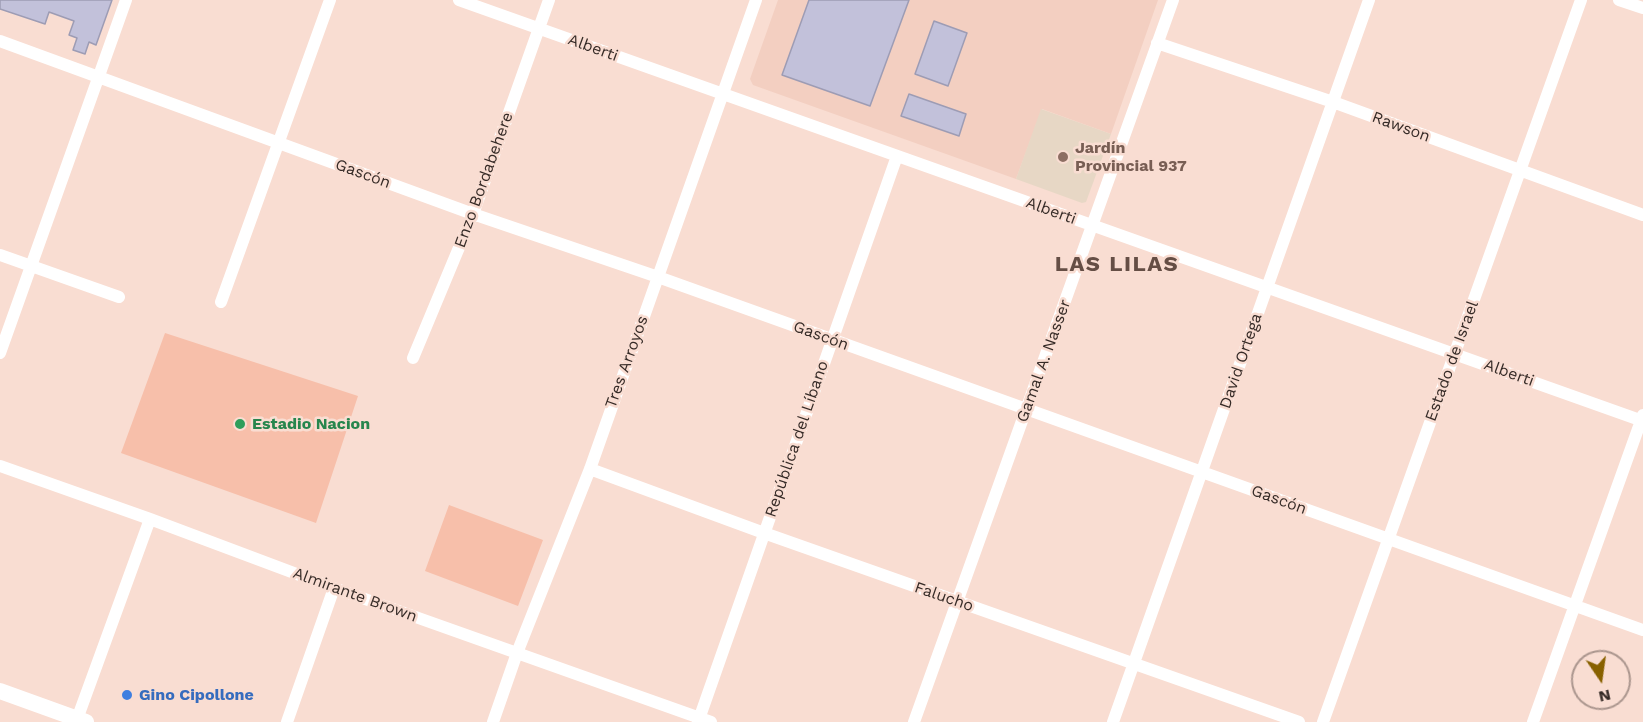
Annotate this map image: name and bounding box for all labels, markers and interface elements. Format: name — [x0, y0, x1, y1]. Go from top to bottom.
street label: Alberti — [565, 30, 621, 66]
street label: Rawson — [1369, 108, 1433, 146]
street label: Enzo Bordabehere — [451, 110, 517, 250]
place label: Jardín Provincial 937 — [1075, 138, 1187, 176]
marker: Jardín Provincial 937 — [1056, 150, 1070, 164]
street label: Gascón — [333, 155, 393, 193]
street label: Alberti — [1023, 193, 1079, 229]
district label: LAS LILAS — [1055, 252, 1179, 278]
street label: Gamal A. Nasser — [1013, 297, 1075, 425]
street label: Estado de Israel — [1421, 298, 1483, 424]
street label: David Ortega — [1216, 311, 1266, 411]
street label: Tres Arroyos — [601, 313, 653, 411]
street label: Gascón — [791, 317, 851, 355]
street label: Alberti — [1481, 355, 1537, 391]
street label: República del Líbano — [761, 358, 833, 520]
place label: Estadio Nacion — [252, 414, 370, 434]
marker: Estadio Nacion — [233, 417, 247, 431]
street label: Gascón — [1249, 481, 1309, 519]
street label: Almirante Brown — [290, 564, 420, 626]
street label: Falucho — [912, 578, 976, 616]
north arrow — [1571, 650, 1631, 710]
place label: Gino Cipollone — [139, 685, 254, 705]
text: N — [1597, 685, 1613, 707]
marker: Gino Cipollone — [120, 688, 134, 702]

